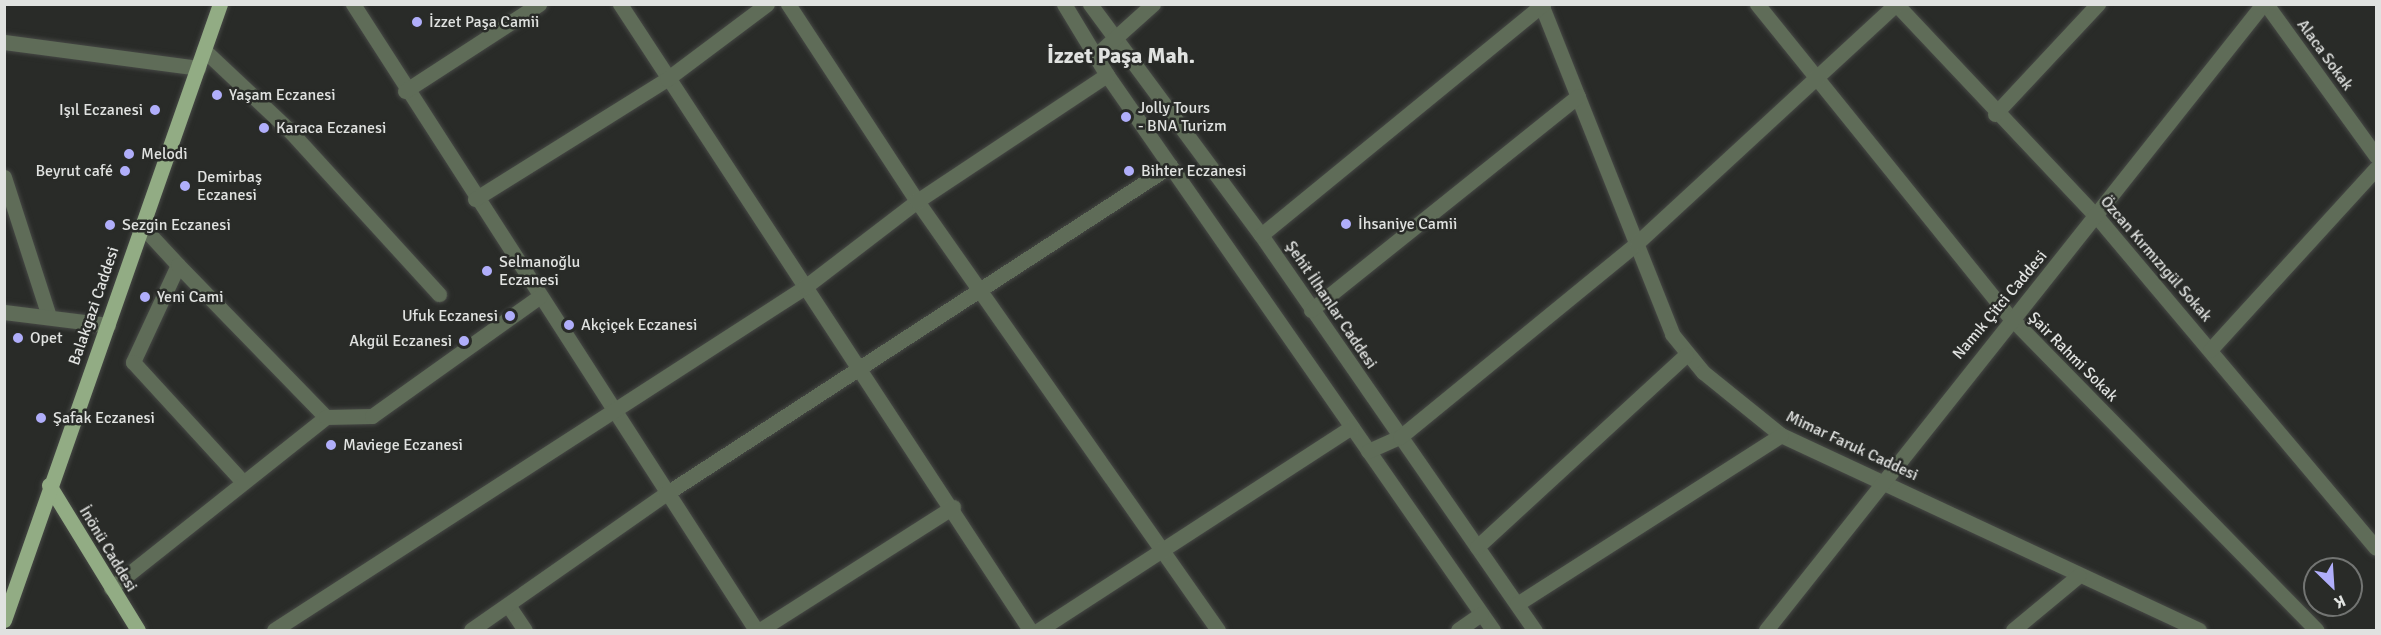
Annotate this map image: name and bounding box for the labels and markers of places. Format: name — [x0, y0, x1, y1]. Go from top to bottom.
place label: İzzet Paşa Camii — [429, 12, 539, 32]
marker: İzzet Paşa Camii — [410, 15, 424, 29]
place label: Yaşam Eczanesi — [229, 85, 336, 105]
marker: Yaşam Eczanesi — [210, 88, 224, 102]
place label: Jolly Tours - BNA Turizm — [1138, 98, 1227, 136]
place label: Işıl Eczanesi — [59, 100, 143, 120]
marker: Işıl Eczanesi — [148, 103, 162, 117]
marker: Jolly Tours - BNA Turizm — [1119, 110, 1133, 124]
place label: Karaca Eczanesi — [276, 118, 386, 138]
marker: Karaca Eczanesi — [257, 121, 271, 135]
place label: Melodi — [141, 144, 188, 164]
marker: Melodi — [122, 147, 136, 161]
place label: Beyrut café — [35, 161, 113, 181]
place label: Bihter Eczanesi — [1141, 161, 1246, 181]
marker: Beyrut café — [118, 164, 132, 178]
marker: Bihter Eczanesi — [1122, 164, 1136, 178]
place label: Demirbaş Eczanesi — [197, 167, 262, 205]
marker: Demirbaş Eczanesi — [178, 179, 192, 193]
place label: İhsaniye Camii — [1358, 214, 1457, 234]
place label: Sezgin Eczanesi — [122, 215, 231, 235]
marker: İhsaniye Camii — [1339, 217, 1353, 231]
marker: Sezgin Eczanesi — [103, 218, 117, 232]
place label: Selmanoğlu Eczanesi — [499, 252, 580, 290]
marker: Selmanoğlu Eczanesi — [480, 264, 494, 278]
place label: Yeni Cami — [157, 287, 223, 307]
marker: Yeni Cami — [138, 290, 152, 304]
place label: Ufuk Eczanesi — [402, 306, 498, 326]
marker: Ufuk Eczanesi — [503, 309, 517, 323]
place label: Akçiçek Eczanesi — [581, 315, 697, 335]
marker: Akçiçek Eczanesi — [562, 318, 576, 332]
place label: Opet — [30, 328, 63, 348]
marker: Opet — [11, 331, 25, 345]
place label: Akgül Eczanesi — [349, 331, 452, 351]
marker: Akgül Eczanesi — [457, 334, 471, 348]
place label: Şafak Eczanesi — [53, 408, 155, 428]
marker: Şafak Eczanesi — [34, 411, 48, 425]
place label: Maviege Eczanesi — [343, 435, 463, 455]
marker: Maviege Eczanesi — [324, 438, 338, 452]

